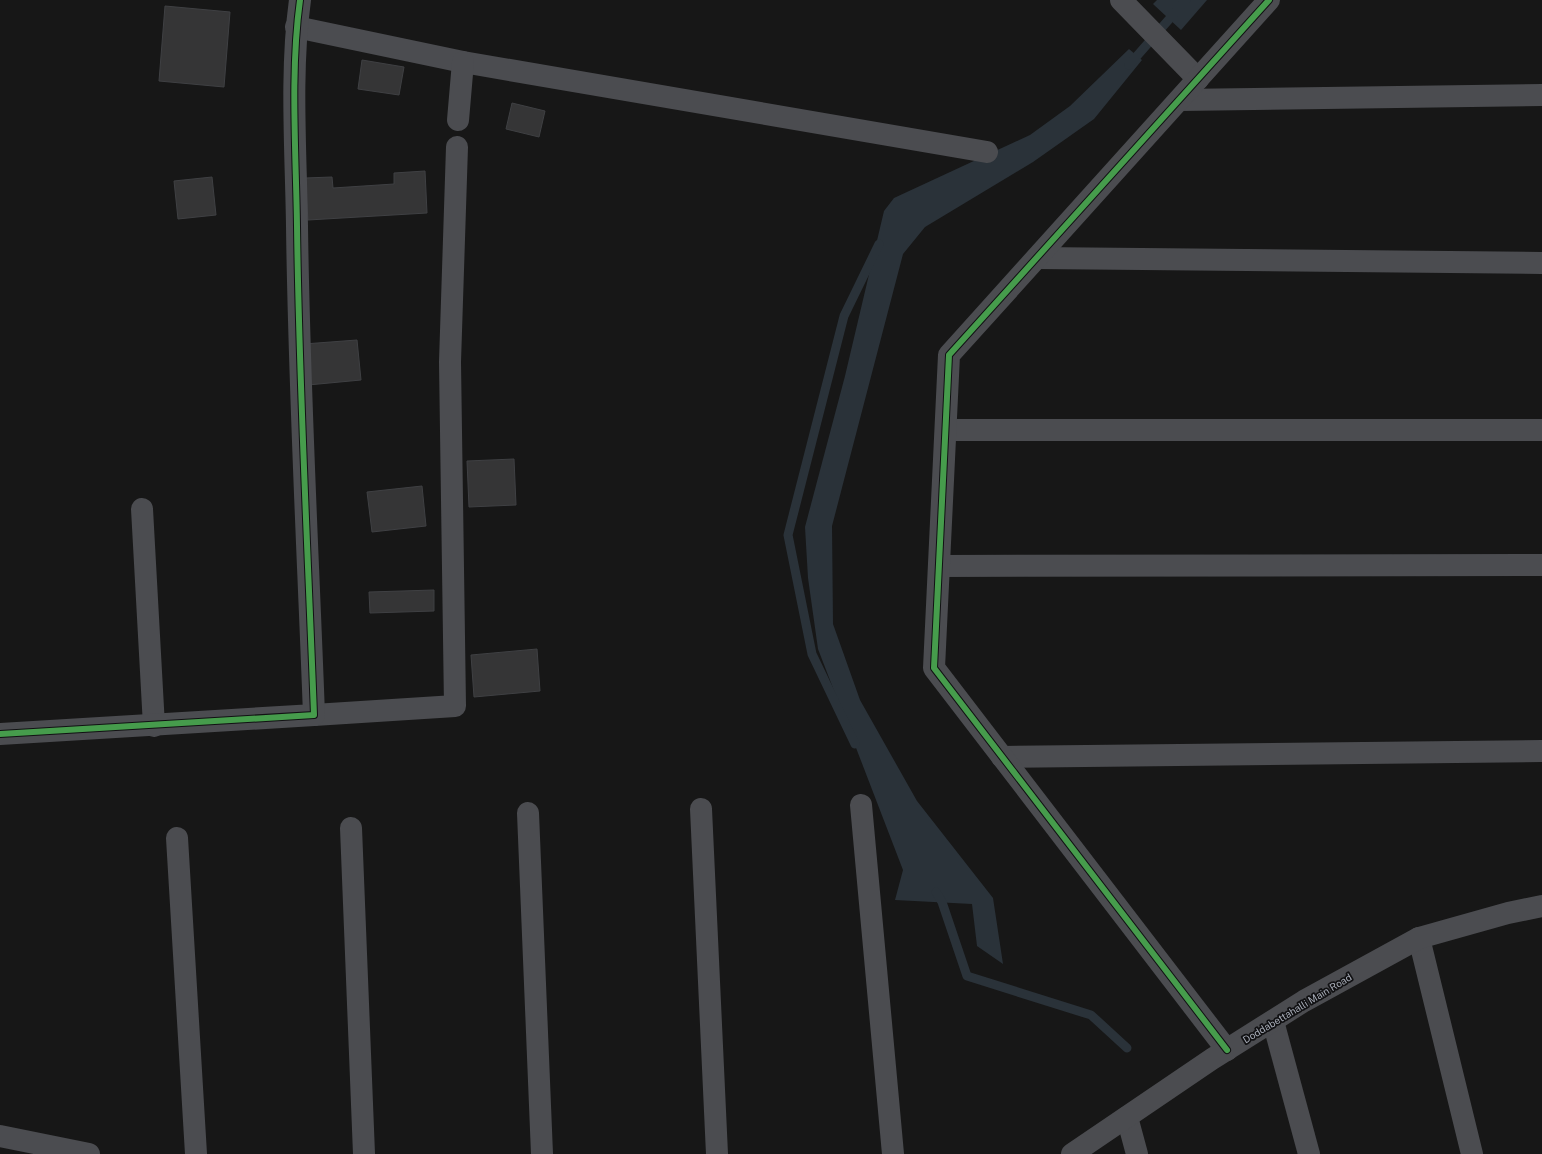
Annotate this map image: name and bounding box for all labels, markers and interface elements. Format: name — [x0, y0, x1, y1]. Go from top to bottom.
street label: Doddabettahalli Main Road — [1240, 971, 1354, 1045]

